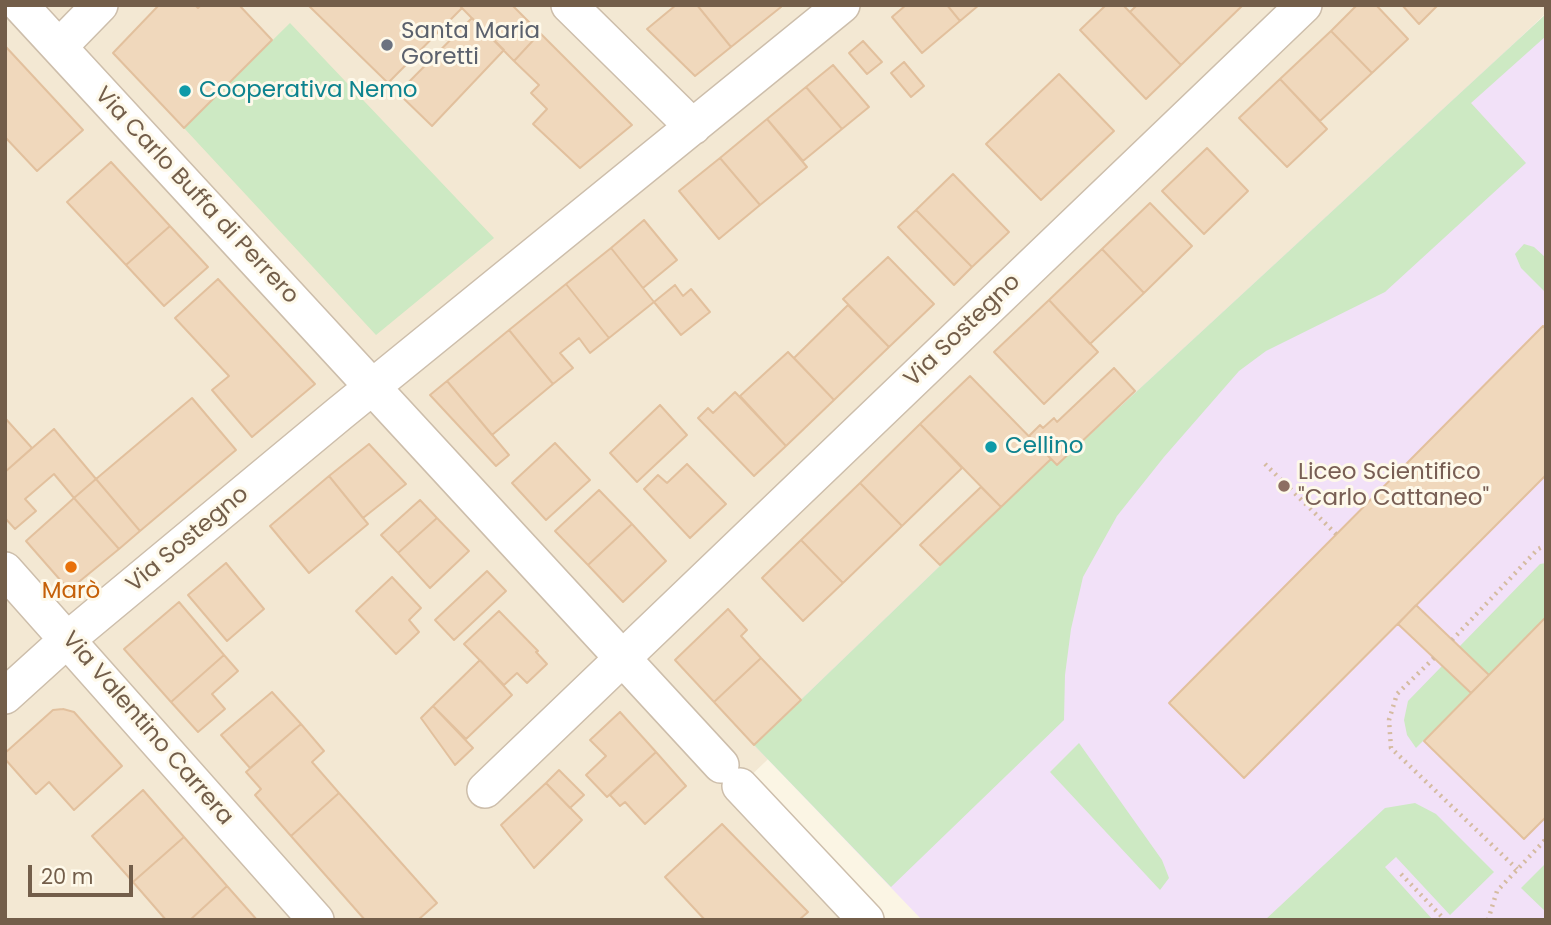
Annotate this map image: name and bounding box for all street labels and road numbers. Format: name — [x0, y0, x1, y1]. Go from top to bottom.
street label: Via Carlo Buffa di Perrero — [88, 82, 304, 310]
street label: Via Sostegno — [899, 269, 1027, 393]
street label: Via Sostegno — [121, 481, 255, 599]
street label: Via Valentino Carrera — [56, 627, 238, 831]

